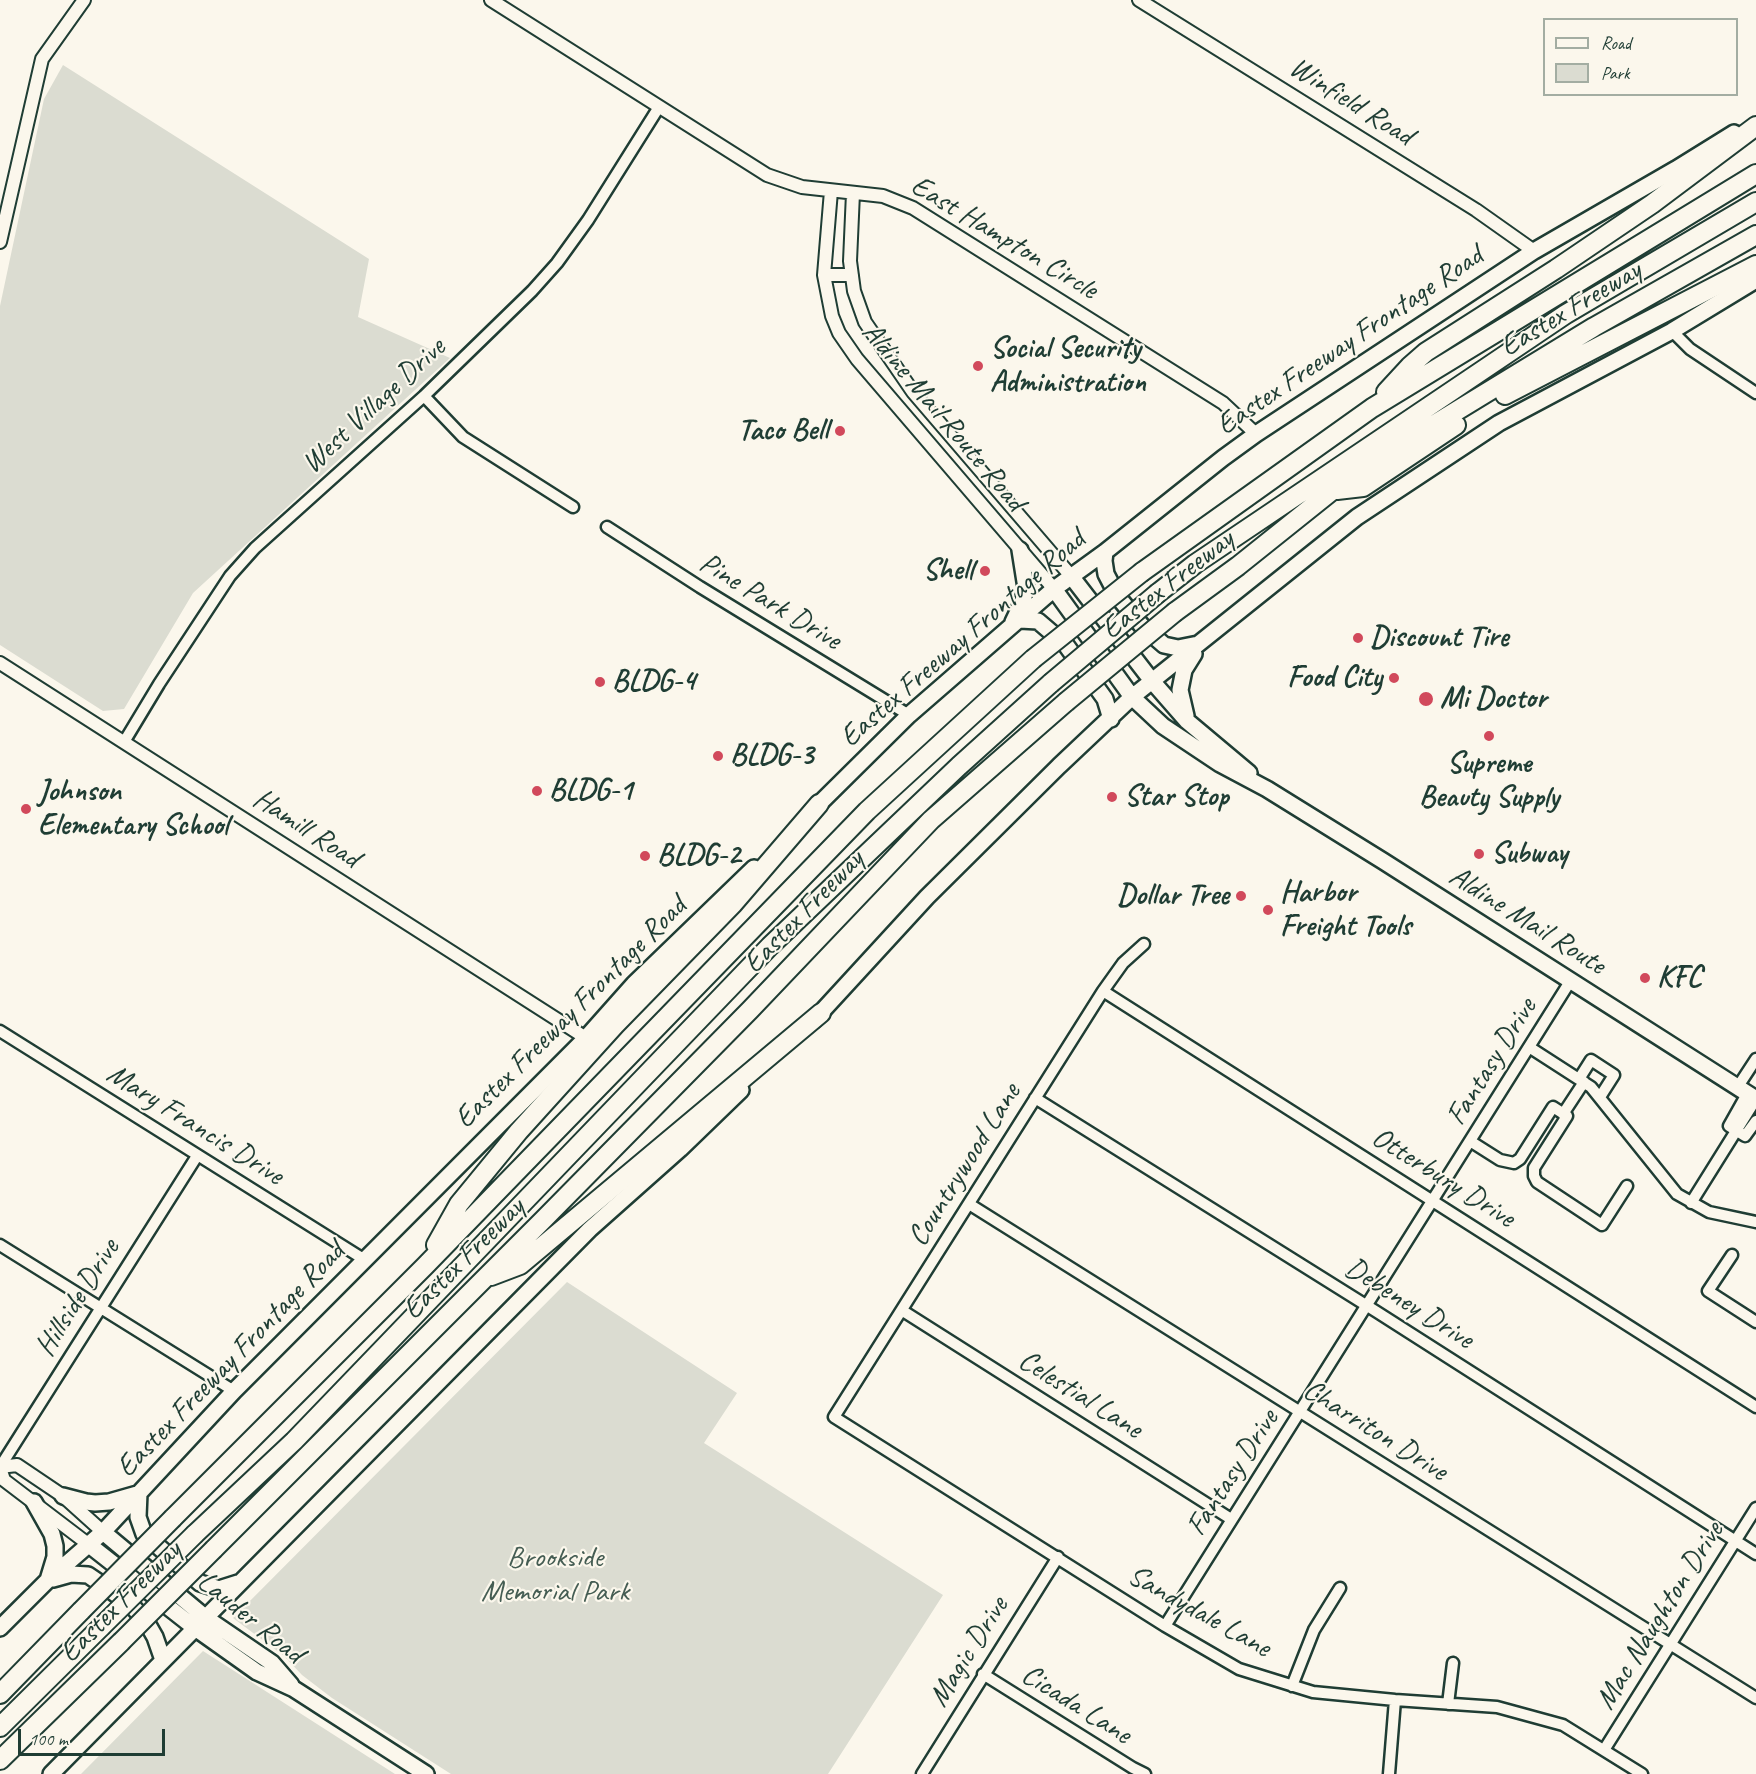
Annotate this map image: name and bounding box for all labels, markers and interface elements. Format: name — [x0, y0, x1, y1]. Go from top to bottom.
legend — [1543, 18, 1738, 96]
text: Road — [1601, 32, 1631, 54]
street label: Winfield Road — [1282, 50, 1420, 154]
text: Park — [1601, 62, 1630, 84]
street label: East Hampton Circle — [904, 168, 1104, 308]
street label: Eastex Freeway Frontage Road — [1210, 238, 1490, 444]
street label: Eastex Freeway — [1494, 253, 1648, 365]
street label: Aldine Mail Route Road — [854, 315, 1032, 519]
street label: West Village Drive — [295, 330, 453, 482]
place label: Social Security Administration — [990, 331, 1146, 401]
marker: Social Security Administration — [971, 359, 985, 373]
place label: Taco Bell — [738, 413, 828, 449]
marker: Taco Bell — [833, 424, 847, 438]
street label: Eastex Freeway — [1095, 522, 1241, 648]
street label: Eastex Freeway Frontage Road — [833, 523, 1093, 755]
street label: Pine Park Drive — [693, 546, 847, 658]
place label: Shell — [923, 553, 973, 589]
marker: Shell — [978, 564, 992, 578]
place label: Discount Tire — [1370, 620, 1509, 656]
marker: Discount Tire — [1351, 631, 1365, 645]
place label: Food City — [1287, 660, 1382, 696]
place label: BLDG-4 — [612, 664, 696, 700]
marker: Food City — [1387, 671, 1401, 685]
marker: BLDG-4 — [593, 675, 607, 689]
place label: Mi Doctor — [1440, 681, 1547, 717]
marker: Mi Doctor — [1417, 690, 1435, 708]
marker: Supreme Beauty Supply — [1482, 729, 1496, 743]
place label: BLDG-3 — [730, 738, 814, 774]
place label: Supreme Beauty Supply — [1419, 746, 1559, 816]
marker: BLDG-3 — [711, 749, 725, 763]
place label: BLDG-1 — [549, 773, 633, 809]
place label: Johnson Elementary School — [38, 774, 228, 844]
place label: Star Stop — [1124, 779, 1228, 815]
street label: Hamill Road — [246, 781, 366, 877]
marker: BLDG-1 — [530, 784, 544, 798]
marker: Star Stop — [1105, 790, 1119, 804]
marker: Johnson Elementary School — [19, 802, 33, 816]
place label: Subway — [1491, 836, 1567, 872]
place label: BLDG-2 — [657, 838, 741, 874]
street label: Eastex Freeway — [736, 843, 872, 981]
marker: Subway — [1472, 847, 1486, 861]
marker: BLDG-2 — [638, 849, 652, 863]
street label: Aldine Mail Route — [1442, 859, 1612, 983]
place label: Harbor Freight Tools — [1280, 875, 1411, 946]
place label: Dollar Tree — [1117, 878, 1229, 914]
street label: Eastex Freeway Frontage Road — [447, 889, 695, 1137]
marker: Dollar Tree — [1234, 889, 1248, 903]
marker: Harbor Freight Tools — [1261, 903, 1275, 917]
place label: KFC — [1657, 960, 1702, 996]
marker: KFC — [1638, 971, 1652, 985]
street label: Fantasy Drive — [1439, 992, 1545, 1132]
street label: Mary Francis Drive — [100, 1056, 290, 1194]
street label: Countrywood Lane — [901, 1077, 1029, 1253]
street label: Otterbury Drive — [1365, 1120, 1521, 1236]
street label: Eastex Freeway — [395, 1190, 533, 1328]
street label: Hillside Drive — [28, 1233, 128, 1363]
street label: Eastex Freeway Frontage Road — [109, 1235, 353, 1485]
street label: Debeney Drive — [1338, 1250, 1480, 1358]
street label: Celestial Lane — [1011, 1343, 1149, 1447]
street label: Charriton Drive — [1296, 1372, 1454, 1490]
street label: Fantasy Drive — [1179, 1403, 1287, 1543]
street label: Mac Naughton Drive — [1588, 1516, 1732, 1716]
street label: Eastex Freeway — [52, 1533, 190, 1671]
park label: Brookside Memorial Park — [481, 1540, 629, 1610]
street label: Sandydale Lane — [1121, 1558, 1277, 1666]
street label: Lauder Road — [189, 1564, 311, 1672]
street label: Magic Drive — [921, 1590, 1017, 1714]
street label: Cicada Lane — [1014, 1657, 1138, 1753]
scale bar — [21, 1717, 168, 1755]
text: 100 m — [29, 1728, 68, 1750]

